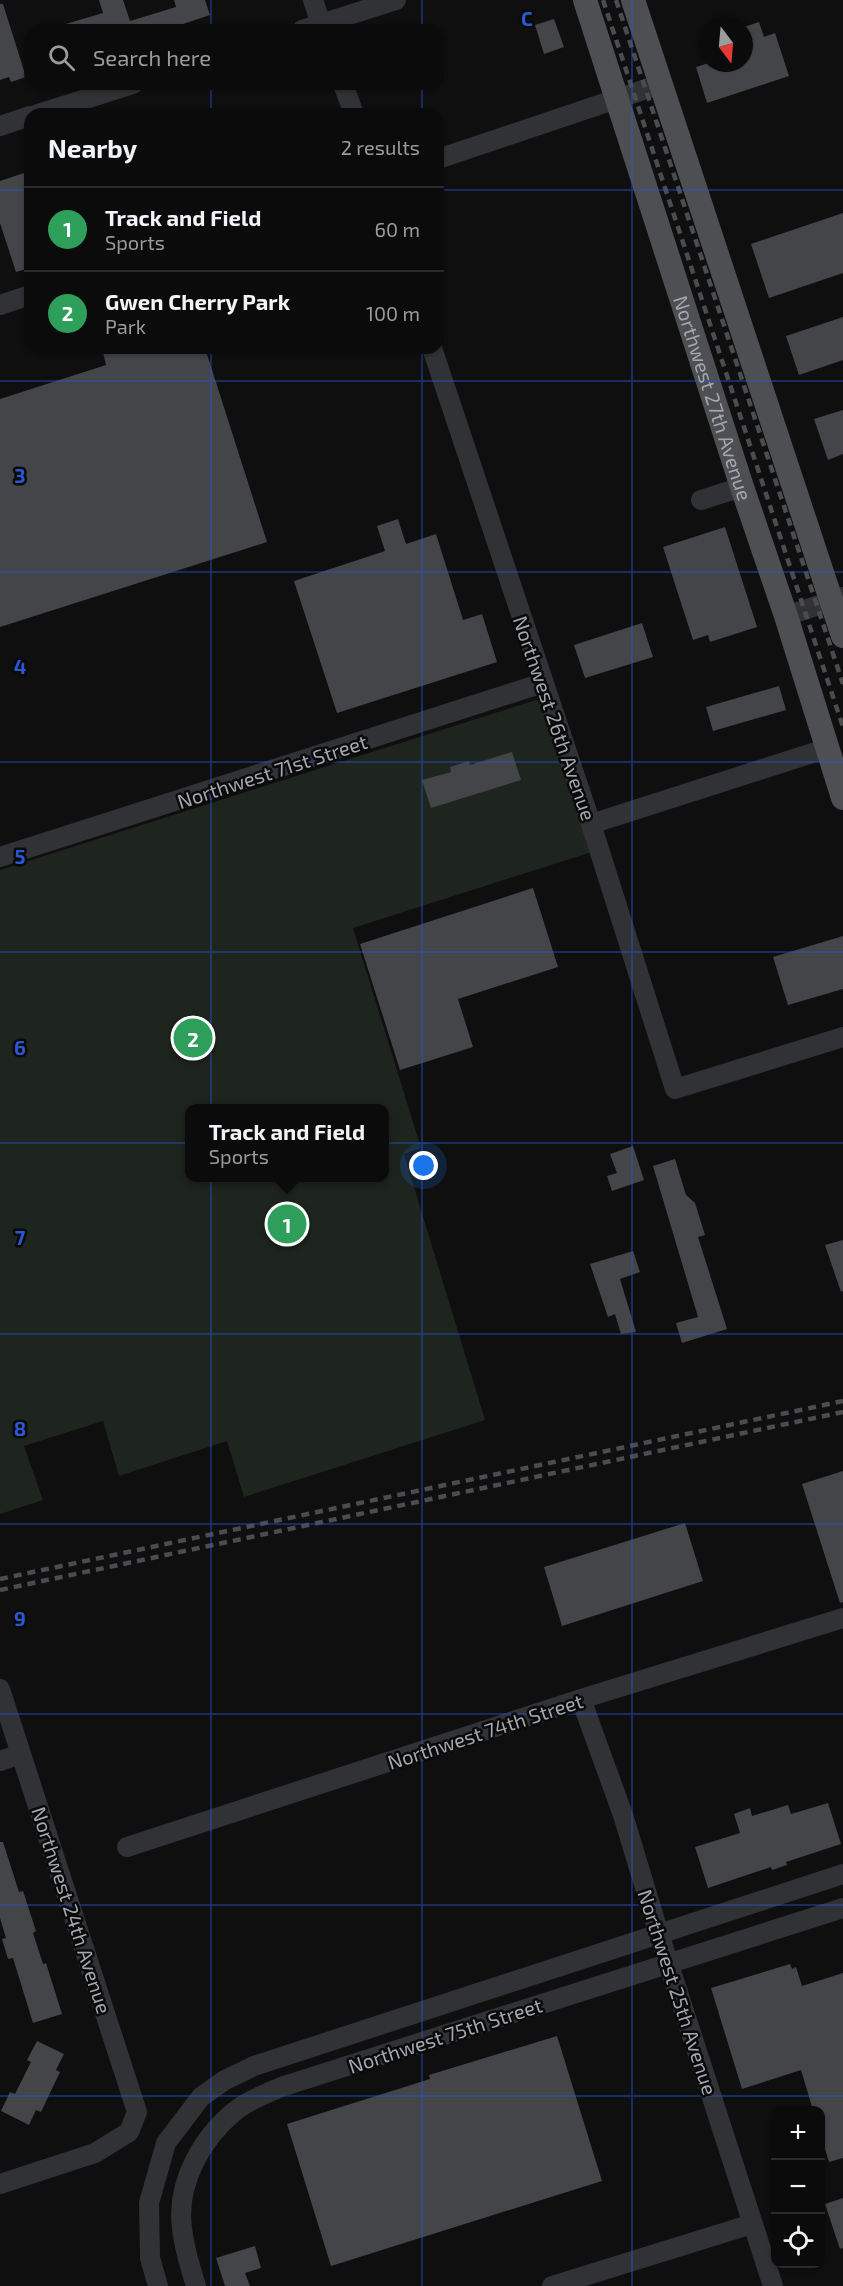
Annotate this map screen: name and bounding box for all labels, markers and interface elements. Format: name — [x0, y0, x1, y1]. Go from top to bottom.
text: C — [521, 6, 533, 30]
north arrow — [699, 18, 753, 72]
search box — [24, 24, 444, 90]
icon: search — [45, 41, 78, 74]
text: Search here — [93, 44, 211, 70]
text: Nearby — [48, 132, 137, 163]
text: 2 results — [341, 135, 420, 159]
text: Track and Field — [105, 204, 261, 230]
text: 1 — [63, 217, 72, 241]
text: 60 m — [375, 217, 420, 241]
text: Sports — [105, 230, 165, 254]
text: Gwen Cherry Park — [105, 288, 290, 314]
street label: Northwest 27th Avenue — [669, 292, 758, 503]
text: 2 — [62, 301, 73, 325]
text: 100 m — [366, 301, 420, 325]
text: Park — [105, 314, 146, 338]
text: 3 — [14, 463, 26, 487]
street label: Northwest 26th Avenue — [509, 612, 601, 824]
text: 4 — [14, 654, 27, 678]
street label: Northwest 71st Street — [174, 729, 370, 813]
text: 5 — [14, 844, 26, 868]
pin: 2 — [174, 1016, 212, 1060]
text: 6 — [14, 1035, 26, 1059]
popup — [185, 1104, 389, 1182]
text: Track and Field — [209, 1118, 365, 1144]
text: Sports — [209, 1144, 269, 1168]
your location — [409, 1151, 438, 1180]
pin: 1 — [268, 1202, 306, 1246]
text: 7 — [15, 1225, 26, 1249]
text: 8 — [14, 1416, 26, 1440]
text: 9 — [14, 1606, 26, 1630]
street label: Northwest 74th Street — [384, 1688, 586, 1774]
street label: Northwest 24th Avenue — [27, 1804, 117, 2016]
street label: Northwest 25th Avenue — [633, 1886, 723, 2098]
street label: Northwest 75th Street — [345, 1992, 545, 2078]
map controls — [771, 2106, 825, 2268]
button: + — [771, 2106, 825, 2160]
button: − — [771, 2160, 825, 2214]
button: locate — [771, 2214, 825, 2268]

